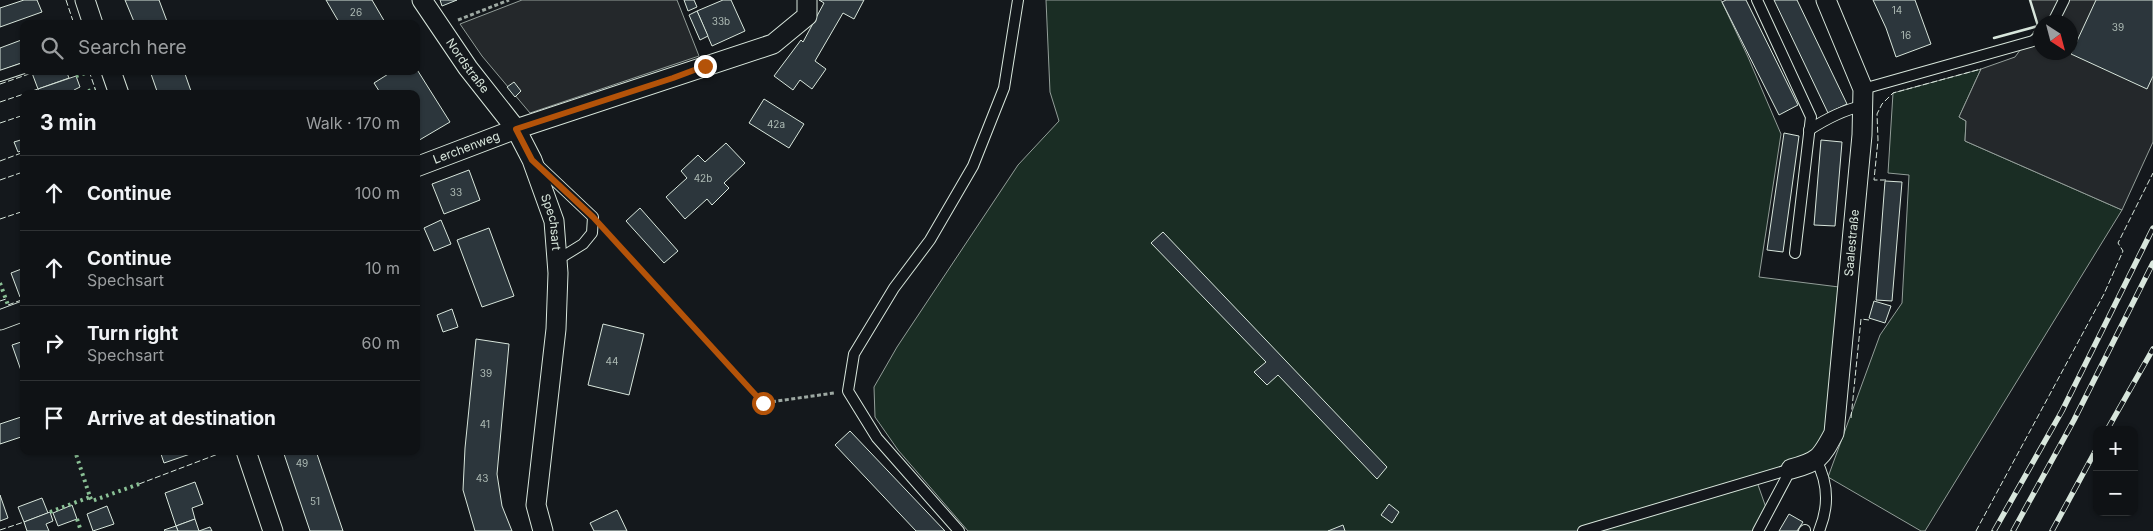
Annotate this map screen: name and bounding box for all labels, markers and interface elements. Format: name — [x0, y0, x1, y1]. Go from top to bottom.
house number: 14 — [1892, 4, 1902, 16]
house number: 26 — [350, 6, 362, 18]
house number: 33b — [712, 15, 730, 27]
north arrow — [2033, 15, 2078, 60]
search box — [20, 20, 420, 75]
house number: 39 — [2112, 21, 2124, 33]
house number: 16 — [1901, 29, 1911, 41]
icon: search — [38, 34, 66, 62]
street label: Nordstraße — [443, 35, 493, 96]
text: Search here — [78, 36, 187, 59]
route end — [694, 55, 717, 78]
text: 3 min — [40, 110, 96, 135]
text: Walk · 170 m — [306, 113, 400, 133]
house number: 42a — [767, 118, 785, 130]
street label: Lerchenweg — [431, 128, 502, 167]
house number: 42b — [694, 172, 712, 184]
icon: ahead — [40, 179, 68, 207]
text: Continue — [87, 182, 172, 205]
text: 100 m — [355, 183, 400, 203]
house number: 33 — [450, 186, 462, 198]
street label: Spechsart — [538, 192, 564, 251]
street label: Saalestraße — [1841, 209, 1862, 277]
text: Continue — [87, 247, 172, 270]
icon: ahead — [40, 254, 68, 282]
text: 10 m — [365, 258, 400, 278]
text: Spechsart — [87, 270, 164, 290]
text: Turn right — [87, 322, 178, 345]
icon: right — [40, 329, 68, 357]
text: 60 m — [361, 333, 400, 353]
text: Spechsart — [87, 345, 164, 365]
house number: 44 — [606, 355, 618, 367]
house number: 39 — [480, 367, 492, 379]
route start — [752, 392, 775, 415]
icon: arrive — [40, 404, 68, 432]
text: Arrive at destination — [87, 407, 276, 430]
house number: 41 — [480, 418, 490, 430]
map controls — [2093, 426, 2138, 516]
button: + — [2093, 426, 2138, 471]
house number: 49 — [296, 457, 308, 469]
button: − — [2093, 471, 2138, 516]
house number: 43 — [476, 472, 488, 484]
house number: 51 — [310, 495, 320, 507]

